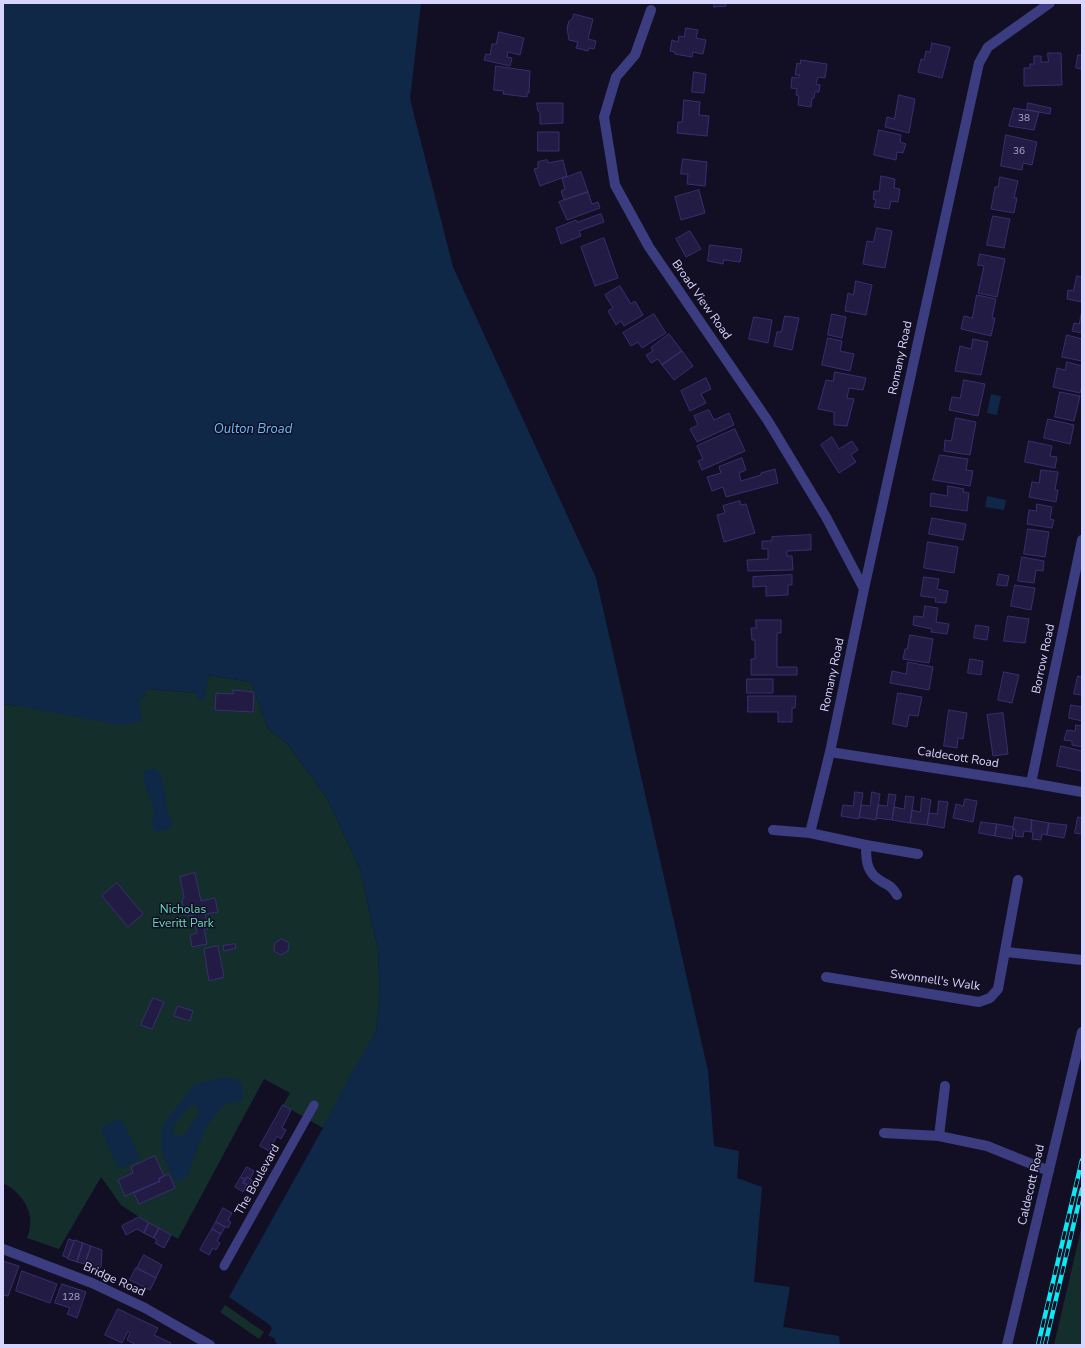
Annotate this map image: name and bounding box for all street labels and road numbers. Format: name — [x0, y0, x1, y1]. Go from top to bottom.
street label: Broad View Road — [668, 257, 734, 343]
street label: Romany Road — [886, 320, 916, 396]
street label: Borrow Road — [1030, 623, 1058, 695]
street label: Romany Road — [818, 637, 848, 713]
street label: Caldecott Road — [916, 744, 1000, 772]
street label: Swonnell's Walk — [889, 968, 981, 994]
street label: The Boulevard — [233, 1142, 283, 1218]
street label: Caldecott Road — [1016, 1143, 1048, 1227]
street label: Bridge Road — [81, 1260, 147, 1300]

